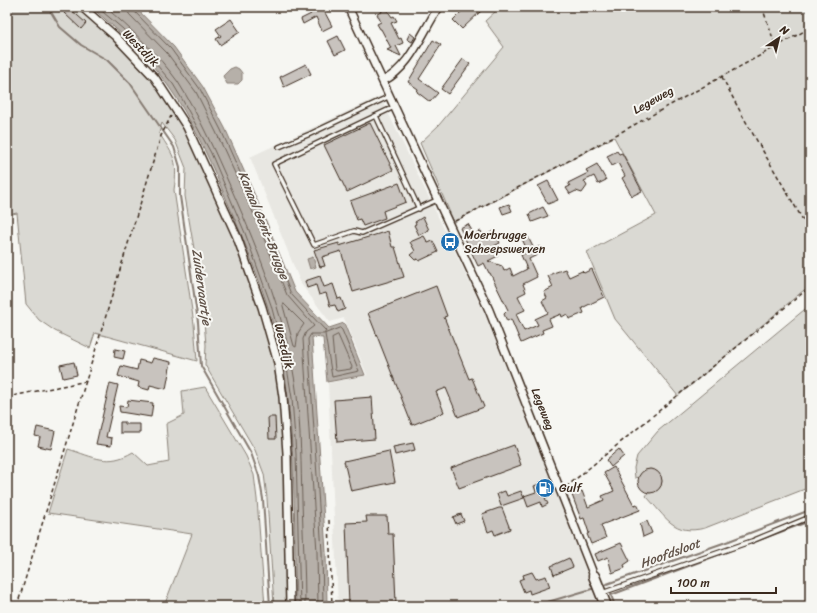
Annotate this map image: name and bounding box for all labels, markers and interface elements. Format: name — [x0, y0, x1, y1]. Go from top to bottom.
north arrow — [759, 18, 799, 58]
text: N — [775, 20, 793, 40]
street label: Westdijk — [117, 24, 165, 73]
street label: Legeweg — [628, 80, 678, 120]
water label: Kanaal Gent-Brugge — [232, 167, 297, 284]
place label: Moerbrugge Scheepswerven — [464, 224, 546, 260]
bus stop icon: Moerbrugge Scheepswerven — [439, 231, 461, 253]
water label: Zuidervaartje — [185, 248, 219, 328]
street label: Westdijk — [268, 321, 300, 372]
street label: Legeweg — [525, 384, 561, 434]
fuel station icon: Gulf — [534, 477, 556, 499]
place label: Gulf — [559, 477, 583, 499]
water label: Hoofdsloot — [637, 531, 705, 575]
scale bar — [671, 569, 776, 595]
text: 100 m — [677, 572, 710, 594]

